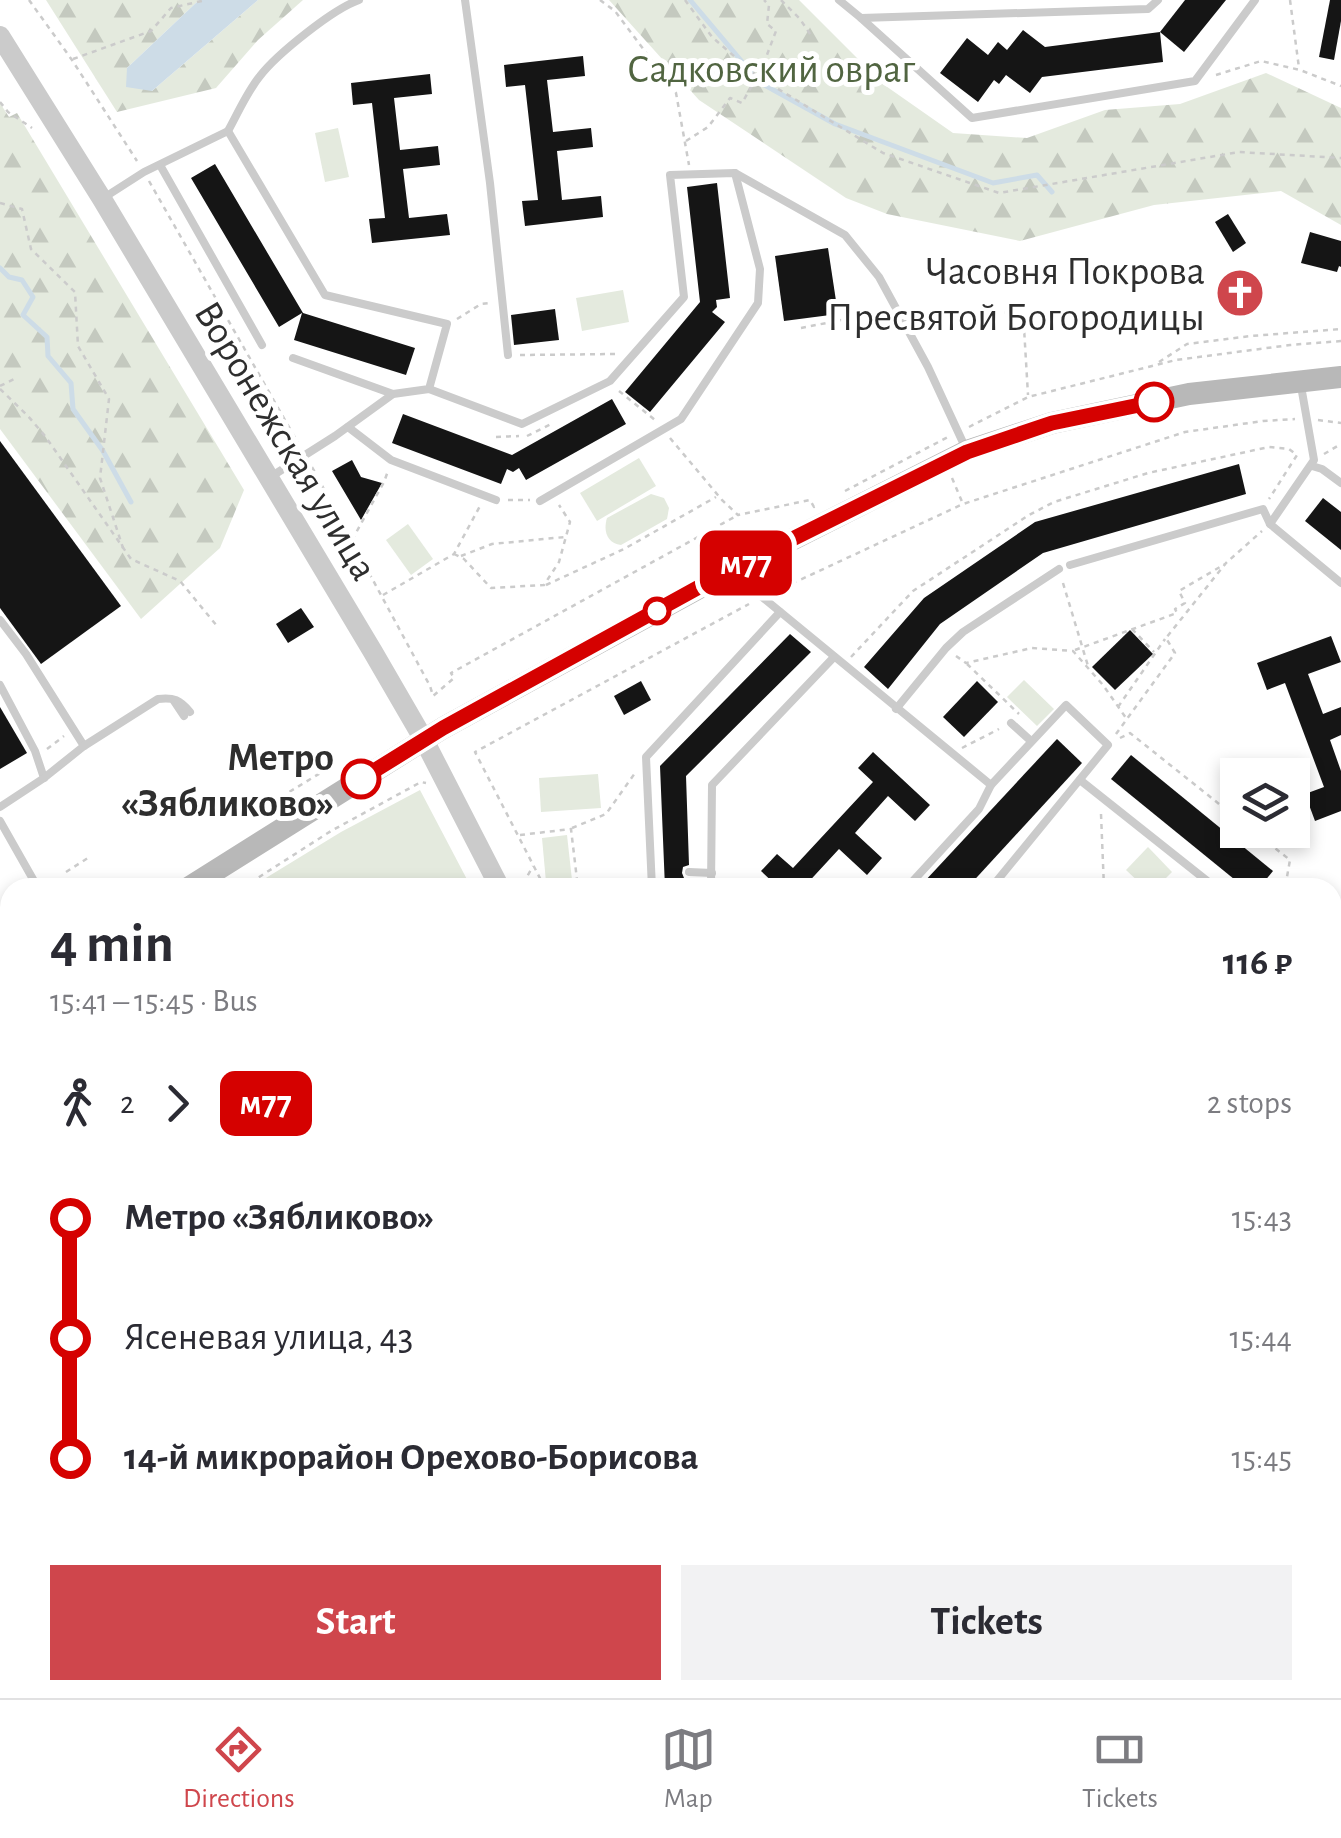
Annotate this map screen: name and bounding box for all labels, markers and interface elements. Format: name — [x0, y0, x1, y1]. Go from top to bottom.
park label: Садковский овраг — [627, 50, 915, 90]
place label: Часовня Покрова Пресвятой Богородицы — [827, 252, 1205, 338]
church icon: Часовня Покрова Пресвятой Богородицы — [1214, 267, 1266, 319]
street label: Воронежская улица — [186, 295, 384, 587]
unlabelled marker — [1135, 383, 1173, 421]
line badge: м77 — [688, 530, 804, 596]
text: м77 — [720, 546, 772, 581]
unlabelled marker — [644, 598, 670, 624]
place label: Метро «Зябликово» — [121, 738, 334, 824]
map controls — [1220, 758, 1310, 848]
button: layers — [1220, 758, 1310, 848]
marker: Метро «Зябликово» — [342, 760, 380, 798]
text: 4 min — [50, 917, 174, 972]
text: 116 ₽ — [1223, 944, 1292, 982]
text: 15:41 – 15:45 · Bus — [50, 985, 258, 1017]
icon: walk — [50, 1076, 105, 1131]
icon: forward — [150, 1076, 205, 1131]
text: м77 — [240, 1086, 292, 1121]
text: 2 — [120, 1087, 135, 1119]
text: 2 stops — [1207, 1087, 1292, 1119]
text: Метро «Зябликово» — [124, 1199, 434, 1237]
text: 15:43 — [1232, 1202, 1292, 1234]
text: Ясеневая улица, 43 — [124, 1319, 414, 1357]
text: 15:44 — [1230, 1322, 1292, 1354]
text: 14-й микрорайон Орехово-Борисова — [124, 1439, 699, 1477]
text: 15:45 — [1232, 1442, 1292, 1474]
button: Start — [50, 1565, 661, 1680]
button: Tickets — [681, 1565, 1292, 1680]
tab: Directions — [183, 1722, 295, 1816]
tab: Map — [661, 1722, 716, 1816]
tab: Tickets — [1082, 1722, 1158, 1816]

